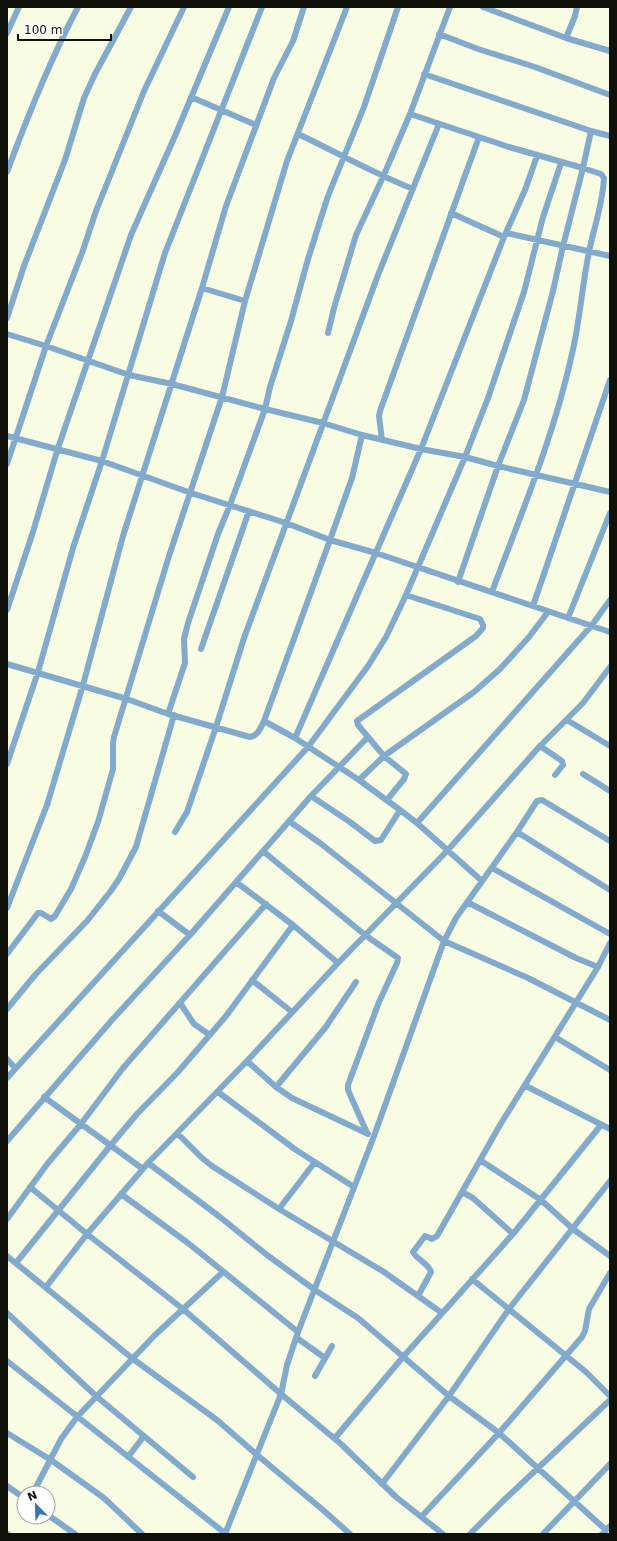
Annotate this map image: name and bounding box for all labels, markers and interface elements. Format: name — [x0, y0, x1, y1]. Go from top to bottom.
scale bar — [18, 16, 111, 42]
text: 100 m — [24, 23, 62, 37]
north arrow — [16, 1485, 56, 1525]
text: N — [26, 1488, 39, 1504]

